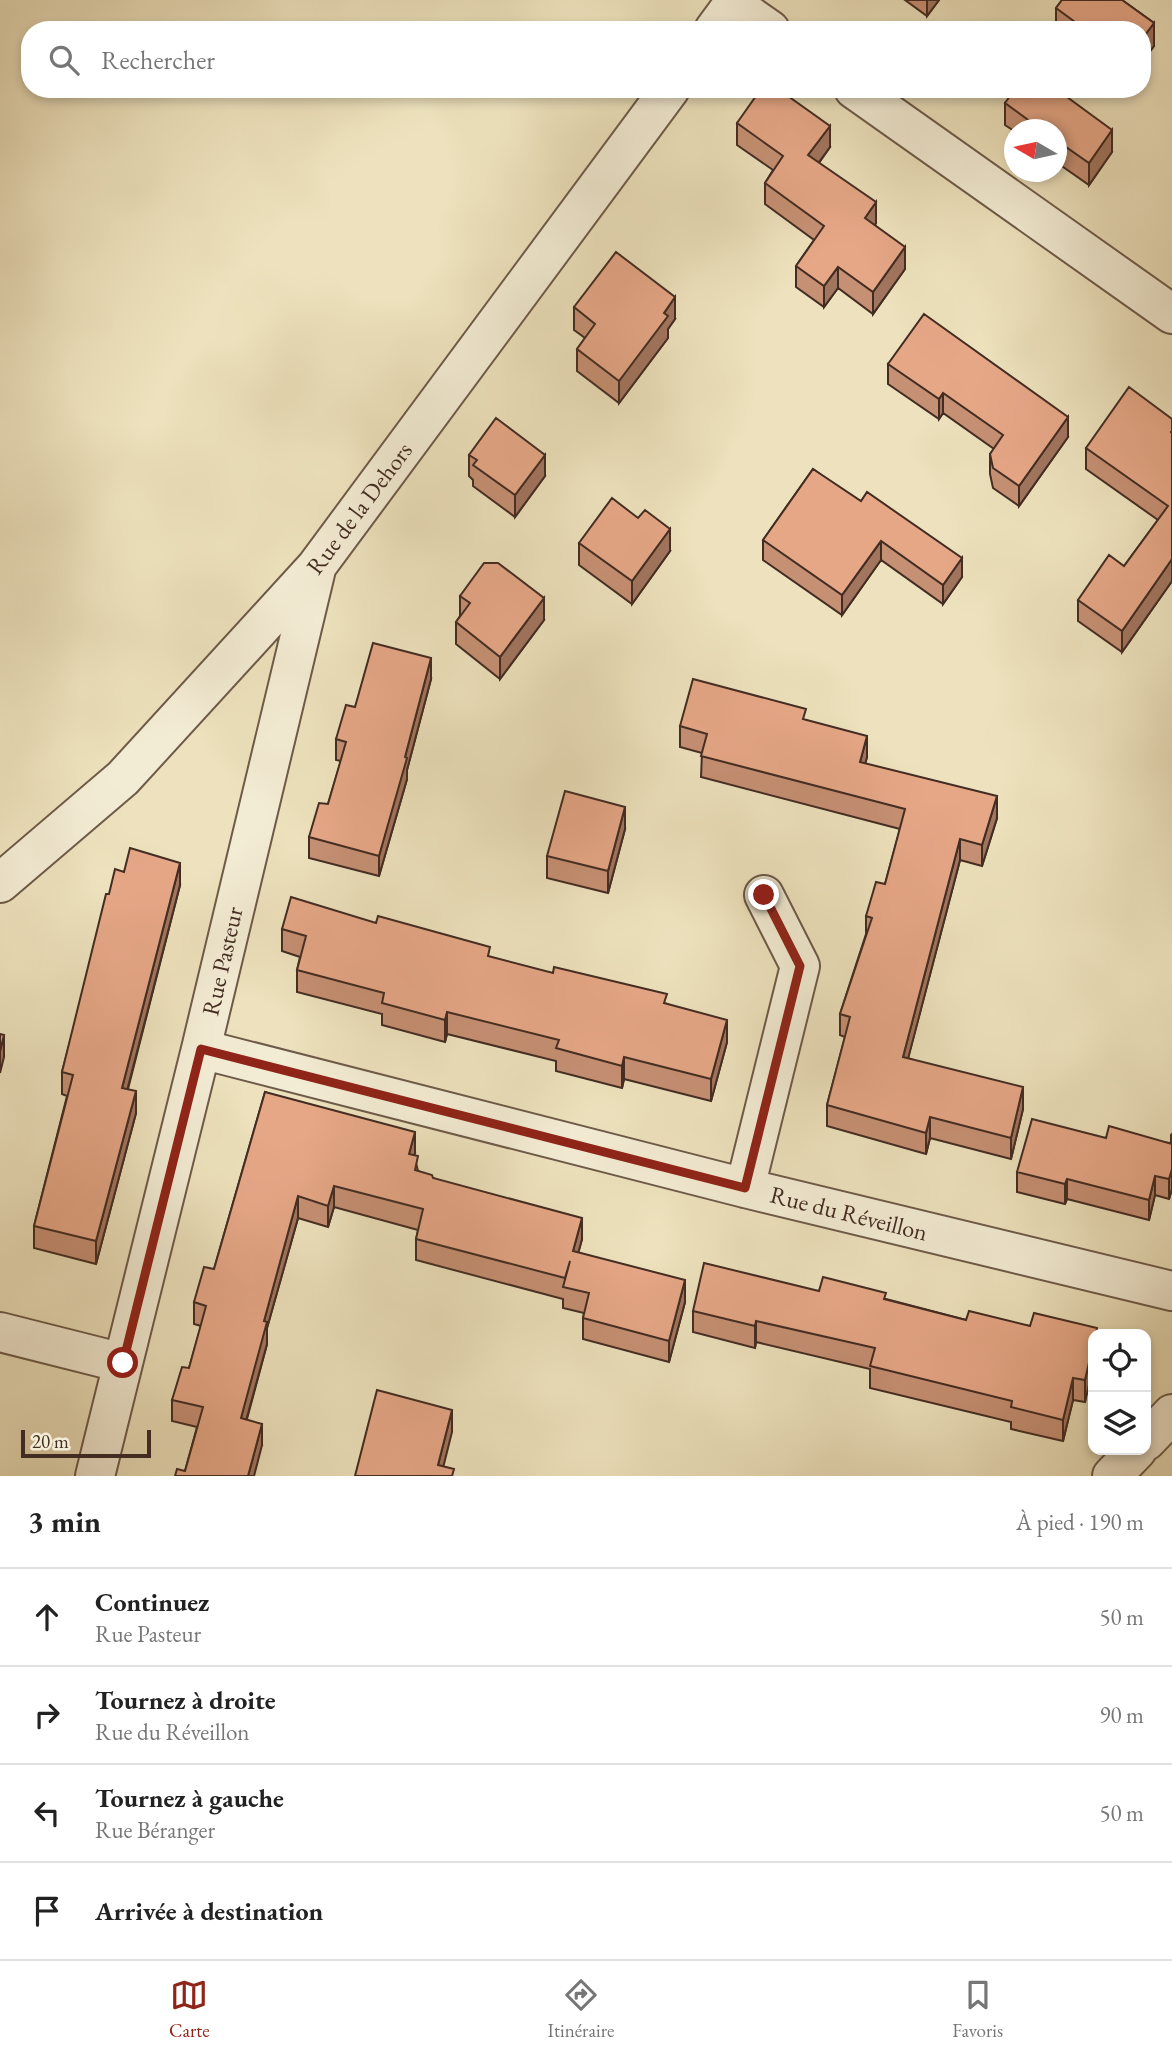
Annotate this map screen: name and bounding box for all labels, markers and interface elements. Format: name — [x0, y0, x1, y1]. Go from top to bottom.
search box — [21, 21, 1151, 98]
icon: search — [45, 41, 83, 79]
text: Rechercher — [101, 43, 215, 77]
north arrow — [1004, 119, 1067, 182]
street label: Rue de la Dehors — [299, 436, 419, 580]
route end — [748, 879, 779, 910]
street label: Rue Pasteur — [194, 904, 250, 1018]
street label: Rue du Réveillon — [767, 1178, 931, 1248]
map controls — [1088, 1329, 1151, 1455]
button: locate — [1088, 1329, 1151, 1392]
route start — [107, 1347, 138, 1378]
button: layers — [1088, 1392, 1151, 1455]
scale bar — [21, 1427, 150, 1459]
text: 20 m — [32, 1429, 69, 1454]
text: 3 min — [28, 1502, 101, 1541]
text: À pied · 190 m — [1016, 1507, 1144, 1537]
text: Continuez — [95, 1585, 209, 1619]
icon: ahead — [28, 1598, 66, 1636]
text: 50 m — [1099, 1602, 1144, 1632]
text: Rue Pasteur — [95, 1619, 201, 1649]
text: Tournez à droite — [95, 1683, 276, 1717]
icon: right — [28, 1696, 66, 1734]
text: 90 m — [1099, 1700, 1144, 1730]
text: Rue du Réveillon — [95, 1717, 250, 1747]
text: Tournez à gauche — [95, 1781, 284, 1815]
icon: left — [28, 1794, 66, 1832]
text: 50 m — [1099, 1798, 1144, 1828]
text: Rue Béranger — [95, 1815, 215, 1845]
icon: arrive — [28, 1892, 66, 1930]
text: Arrivée à destination — [95, 1894, 323, 1928]
tab: Carte — [169, 1976, 210, 2043]
tab: Itinéraire — [548, 1976, 614, 2043]
tab: Favoris — [952, 1976, 1003, 2043]

